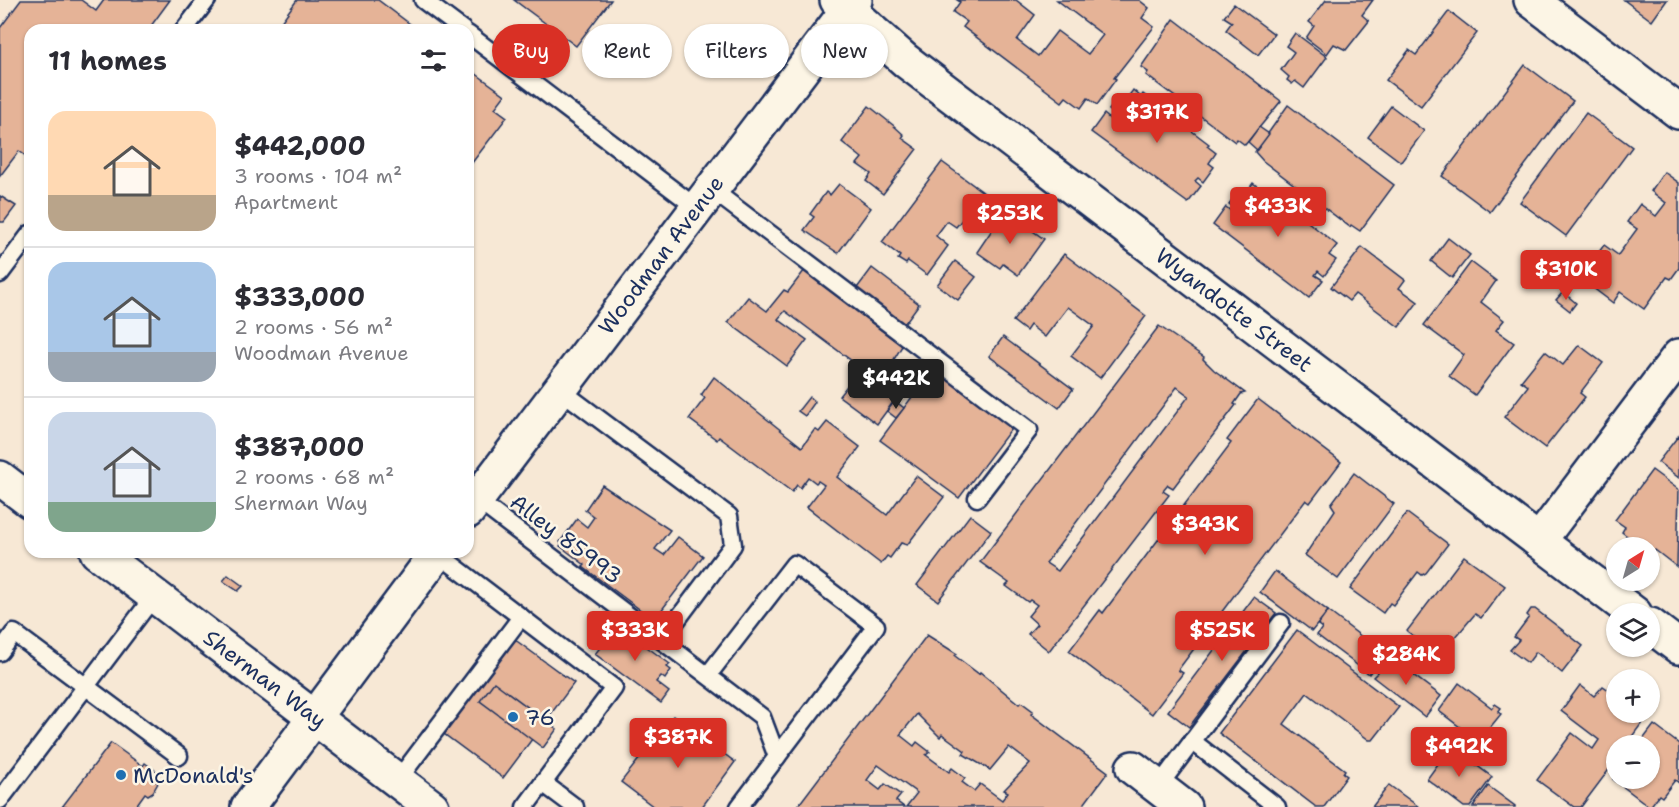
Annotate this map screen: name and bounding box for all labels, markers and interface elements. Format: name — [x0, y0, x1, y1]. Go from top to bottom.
chip: Buy — [492, 24, 570, 78]
chip: Rent — [582, 24, 672, 78]
chip: Filters — [684, 24, 789, 78]
chip: New — [801, 24, 888, 78]
text: 11 homes — [48, 43, 167, 78]
icon: filters — [417, 44, 450, 77]
pin: $317K — [1115, 93, 1199, 144]
text: $317K — [1125, 99, 1189, 125]
text: $442,000 — [234, 128, 366, 163]
icon: home — [96, 135, 168, 207]
text: 3 rooms · 104 m² — [234, 163, 402, 189]
street label: Woodman Avenue — [592, 170, 730, 340]
pin: $433K — [1236, 187, 1320, 238]
text: Apartment — [234, 189, 338, 215]
text: $433K — [1244, 193, 1312, 219]
pin: $253K — [968, 194, 1052, 245]
text: $253K — [976, 200, 1044, 226]
street label: Wyandotte Street — [1149, 241, 1319, 379]
pin: $310K — [1524, 250, 1608, 301]
text: $310K — [1535, 256, 1597, 282]
text: $333,000 — [234, 279, 365, 314]
icon: home — [96, 286, 168, 358]
text: 2 rooms · 56 m² — [234, 314, 393, 340]
text: Woodman Avenue — [234, 340, 408, 366]
pin: $442K — [854, 359, 938, 410]
text: $442K — [862, 365, 930, 391]
text: $387,000 — [234, 429, 365, 464]
icon: home — [96, 436, 168, 508]
text: 2 rooms · 68 m² — [234, 464, 394, 490]
street label: Alley 85993 — [504, 487, 628, 591]
text: Sherman Way — [234, 490, 368, 516]
pin: $343K — [1163, 505, 1247, 556]
text: $343K — [1171, 511, 1239, 537]
north arrow — [1606, 537, 1660, 591]
map controls — [1606, 537, 1660, 789]
button: layers — [1606, 603, 1660, 657]
pin: $333K — [593, 611, 677, 662]
pin: $525K — [1180, 611, 1264, 662]
text: $333K — [601, 617, 669, 643]
text: $525K — [1189, 617, 1255, 643]
street label: Sherman Way — [198, 623, 332, 735]
pin: $284K — [1364, 635, 1448, 686]
text: $284K — [1372, 641, 1440, 667]
button: + — [1606, 669, 1660, 723]
place label: 76 — [525, 703, 555, 732]
marker: 76 — [506, 710, 520, 724]
pin: $387K — [636, 718, 720, 769]
text: $387K — [644, 724, 712, 750]
pin: $492K — [1417, 727, 1501, 778]
text: $492K — [1425, 733, 1493, 759]
button: − — [1606, 735, 1660, 789]
place label: McDonald's — [133, 761, 254, 790]
marker: McDonald's — [114, 768, 128, 782]

